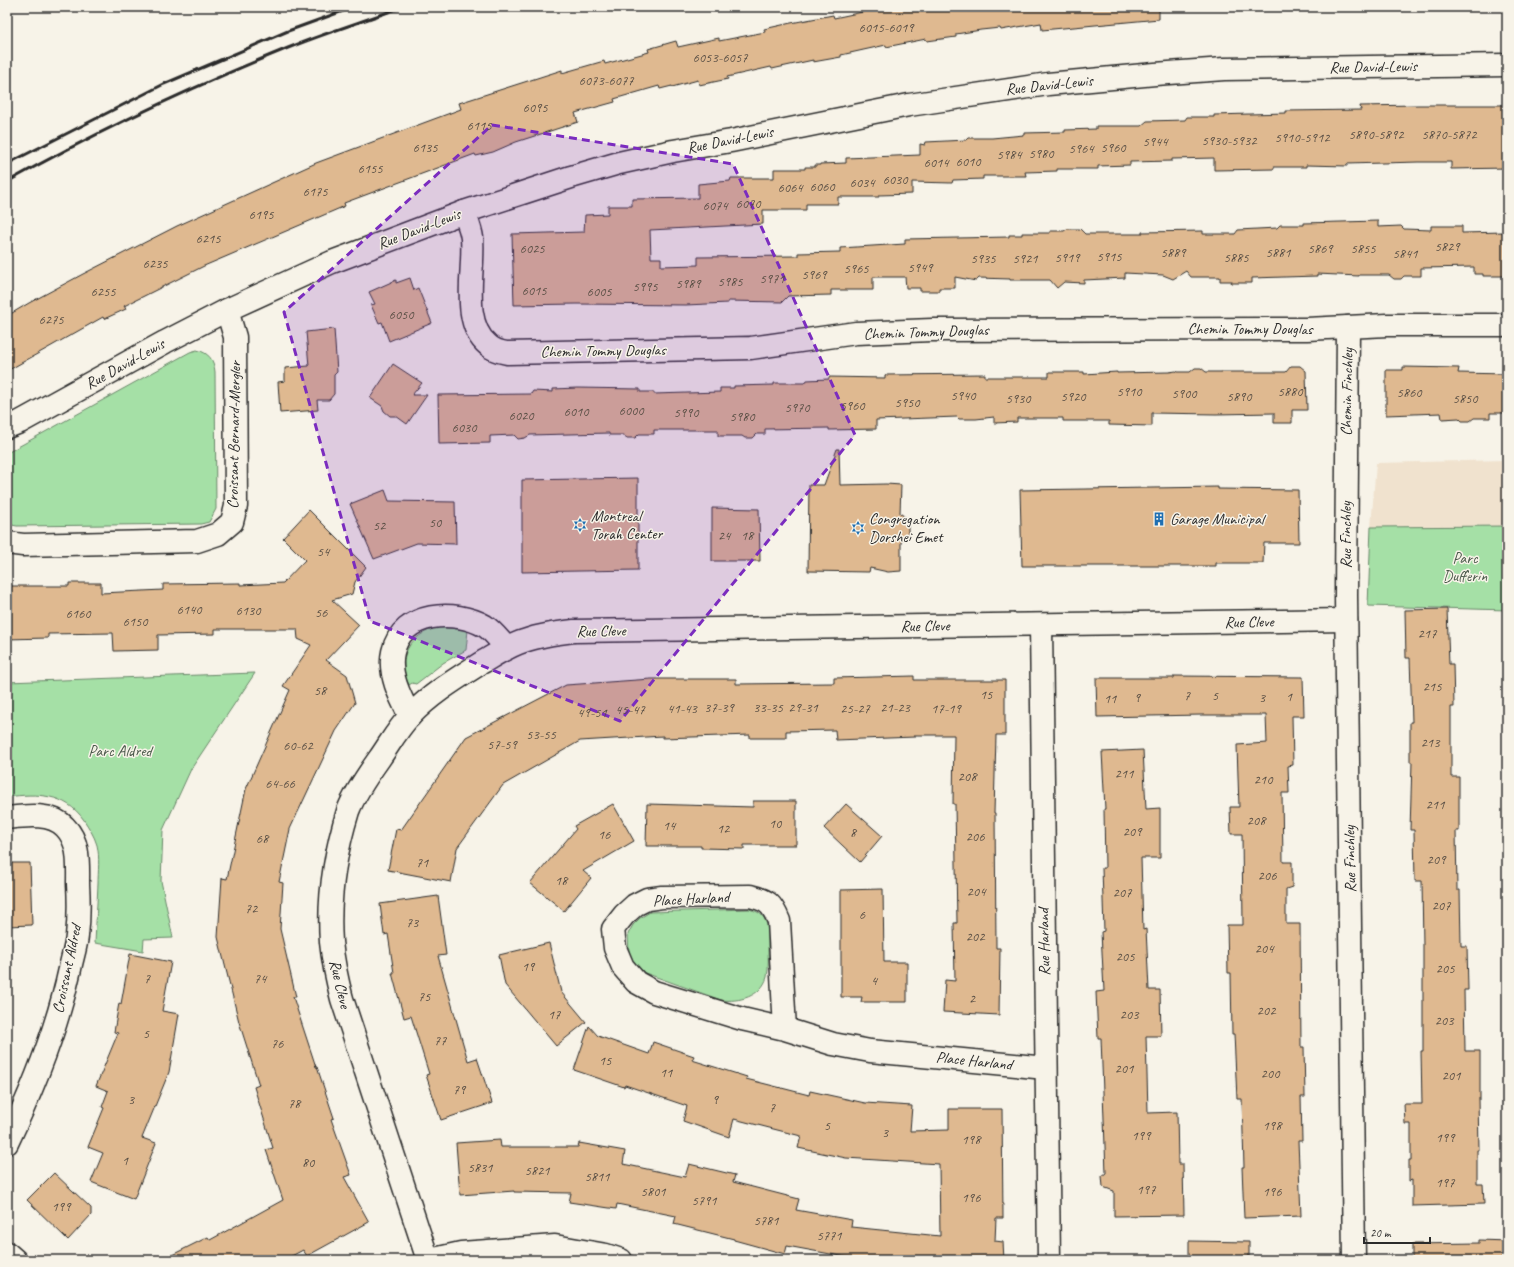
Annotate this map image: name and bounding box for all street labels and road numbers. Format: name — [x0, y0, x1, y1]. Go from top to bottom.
street label: Rue David-Lewis — [1329, 56, 1419, 78]
street label: Rue David-Lewis — [1004, 70, 1095, 100]
street label: Rue David-Lewis — [685, 122, 776, 158]
street label: Rue David-Lewis — [375, 203, 465, 254]
street label: Chemin Tommy Douglas — [1187, 319, 1314, 339]
street label: Chemin Tommy Douglas — [863, 320, 990, 344]
street label: Rue David-Lewis — [82, 333, 170, 394]
street label: Chemin Tommy Douglas — [540, 340, 667, 362]
street label: Chemin Finchley — [1336, 346, 1358, 436]
street label: Croissant Bernard-Mergler — [223, 359, 245, 509]
street label: Rue Finchley — [1336, 500, 1356, 569]
street label: Rue Cleve — [1224, 612, 1276, 632]
street label: Rue Cleve — [900, 616, 952, 636]
street label: Rue Cleve — [576, 621, 628, 641]
street label: Rue Finchley — [1339, 824, 1361, 893]
street label: Place Harland — [652, 887, 732, 911]
street label: Rue Harland — [1033, 905, 1055, 976]
street label: Croissant Aldred — [48, 920, 87, 1015]
street label: Rue Cleve — [325, 958, 356, 1012]
street label: Place Harland — [935, 1047, 1016, 1075]

